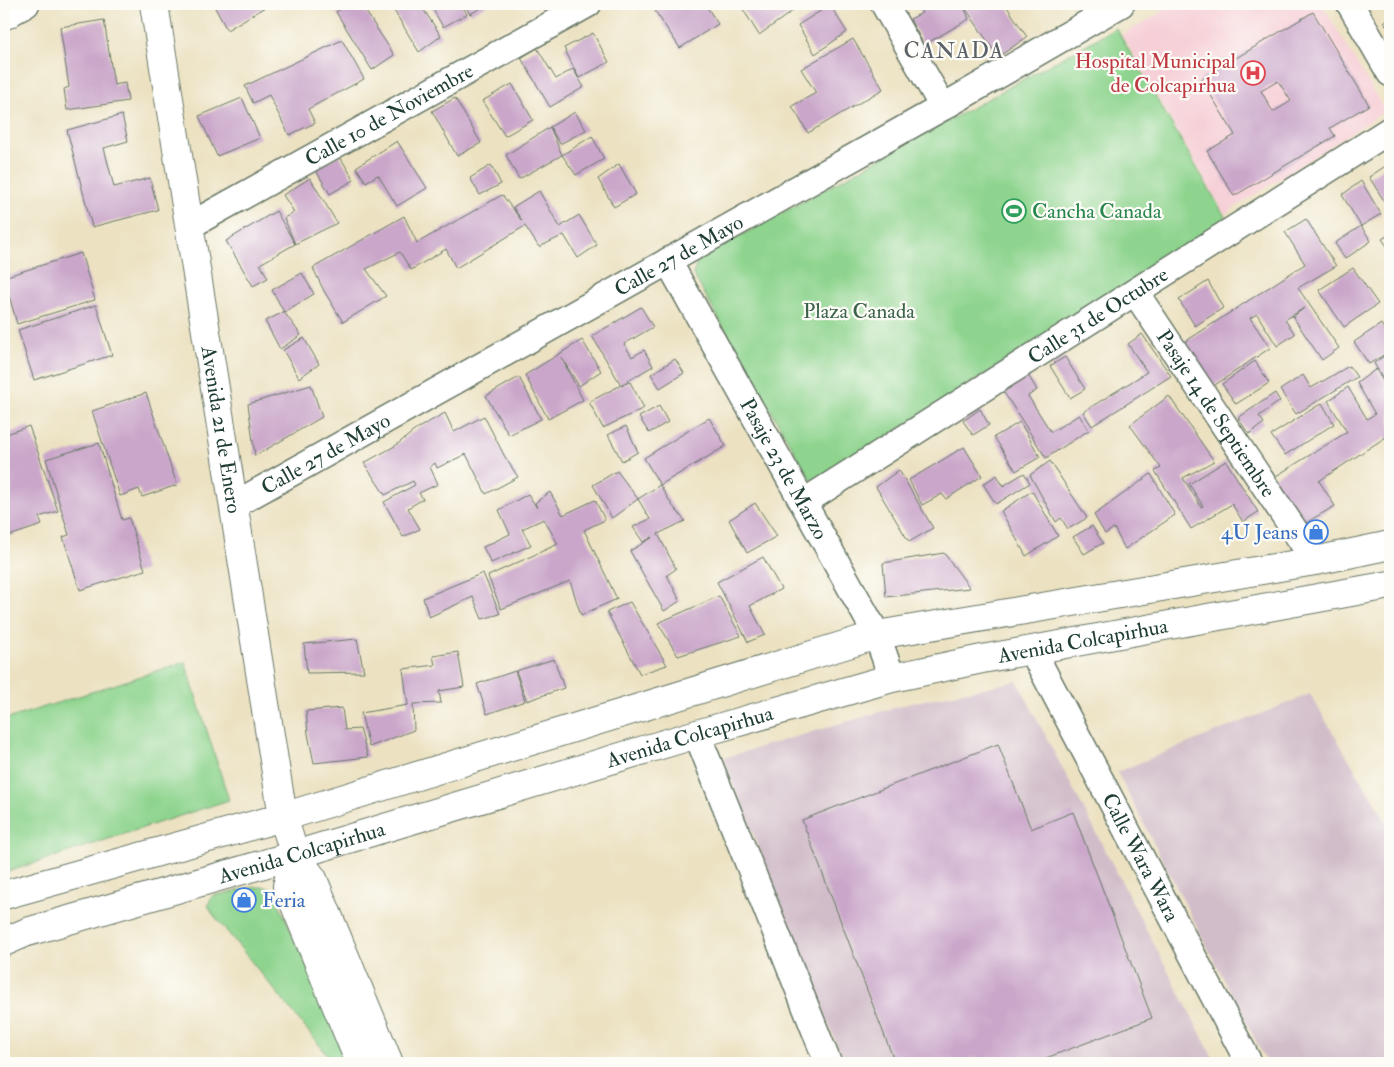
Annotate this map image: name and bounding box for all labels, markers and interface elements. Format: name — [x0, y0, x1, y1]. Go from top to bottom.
district label: CANADA — [904, 37, 1004, 65]
place label: Hospital Municipal de Colcapirhua — [1075, 48, 1237, 99]
street label: Calle 10 de Noviembre — [300, 57, 478, 172]
hospital icon: Hospital Municipal de Colcapirhua — [1240, 60, 1266, 86]
sports icon: Cancha Canada — [1001, 198, 1027, 224]
place label: Cancha Canada — [1032, 198, 1162, 225]
street label: Calle 27 de Mayo — [609, 208, 748, 302]
street label: Calle 31 de Octubre — [1022, 261, 1173, 370]
park label: Plaza Canada — [803, 298, 915, 325]
street label: Pasaje 14 de Septiembre — [1150, 324, 1282, 503]
street label: Avenida 21 de Enero — [195, 343, 248, 515]
street label: Pasaje 23 de Marzo — [734, 393, 834, 544]
street label: Calle 27 de Mayo — [256, 407, 395, 501]
place label: 4U Jeans — [1221, 519, 1298, 546]
shop icon: 4U Jeans — [1303, 519, 1329, 545]
street label: Avenida Colcapirhua — [995, 612, 1170, 670]
street label: Avenida Colcapirhua — [602, 699, 776, 774]
street label: Calle Wara Wara — [1096, 788, 1186, 926]
street label: Avenida Colcapirhua — [214, 815, 389, 890]
shop icon: Feria — [231, 887, 257, 913]
place label: Feria — [262, 887, 306, 914]

